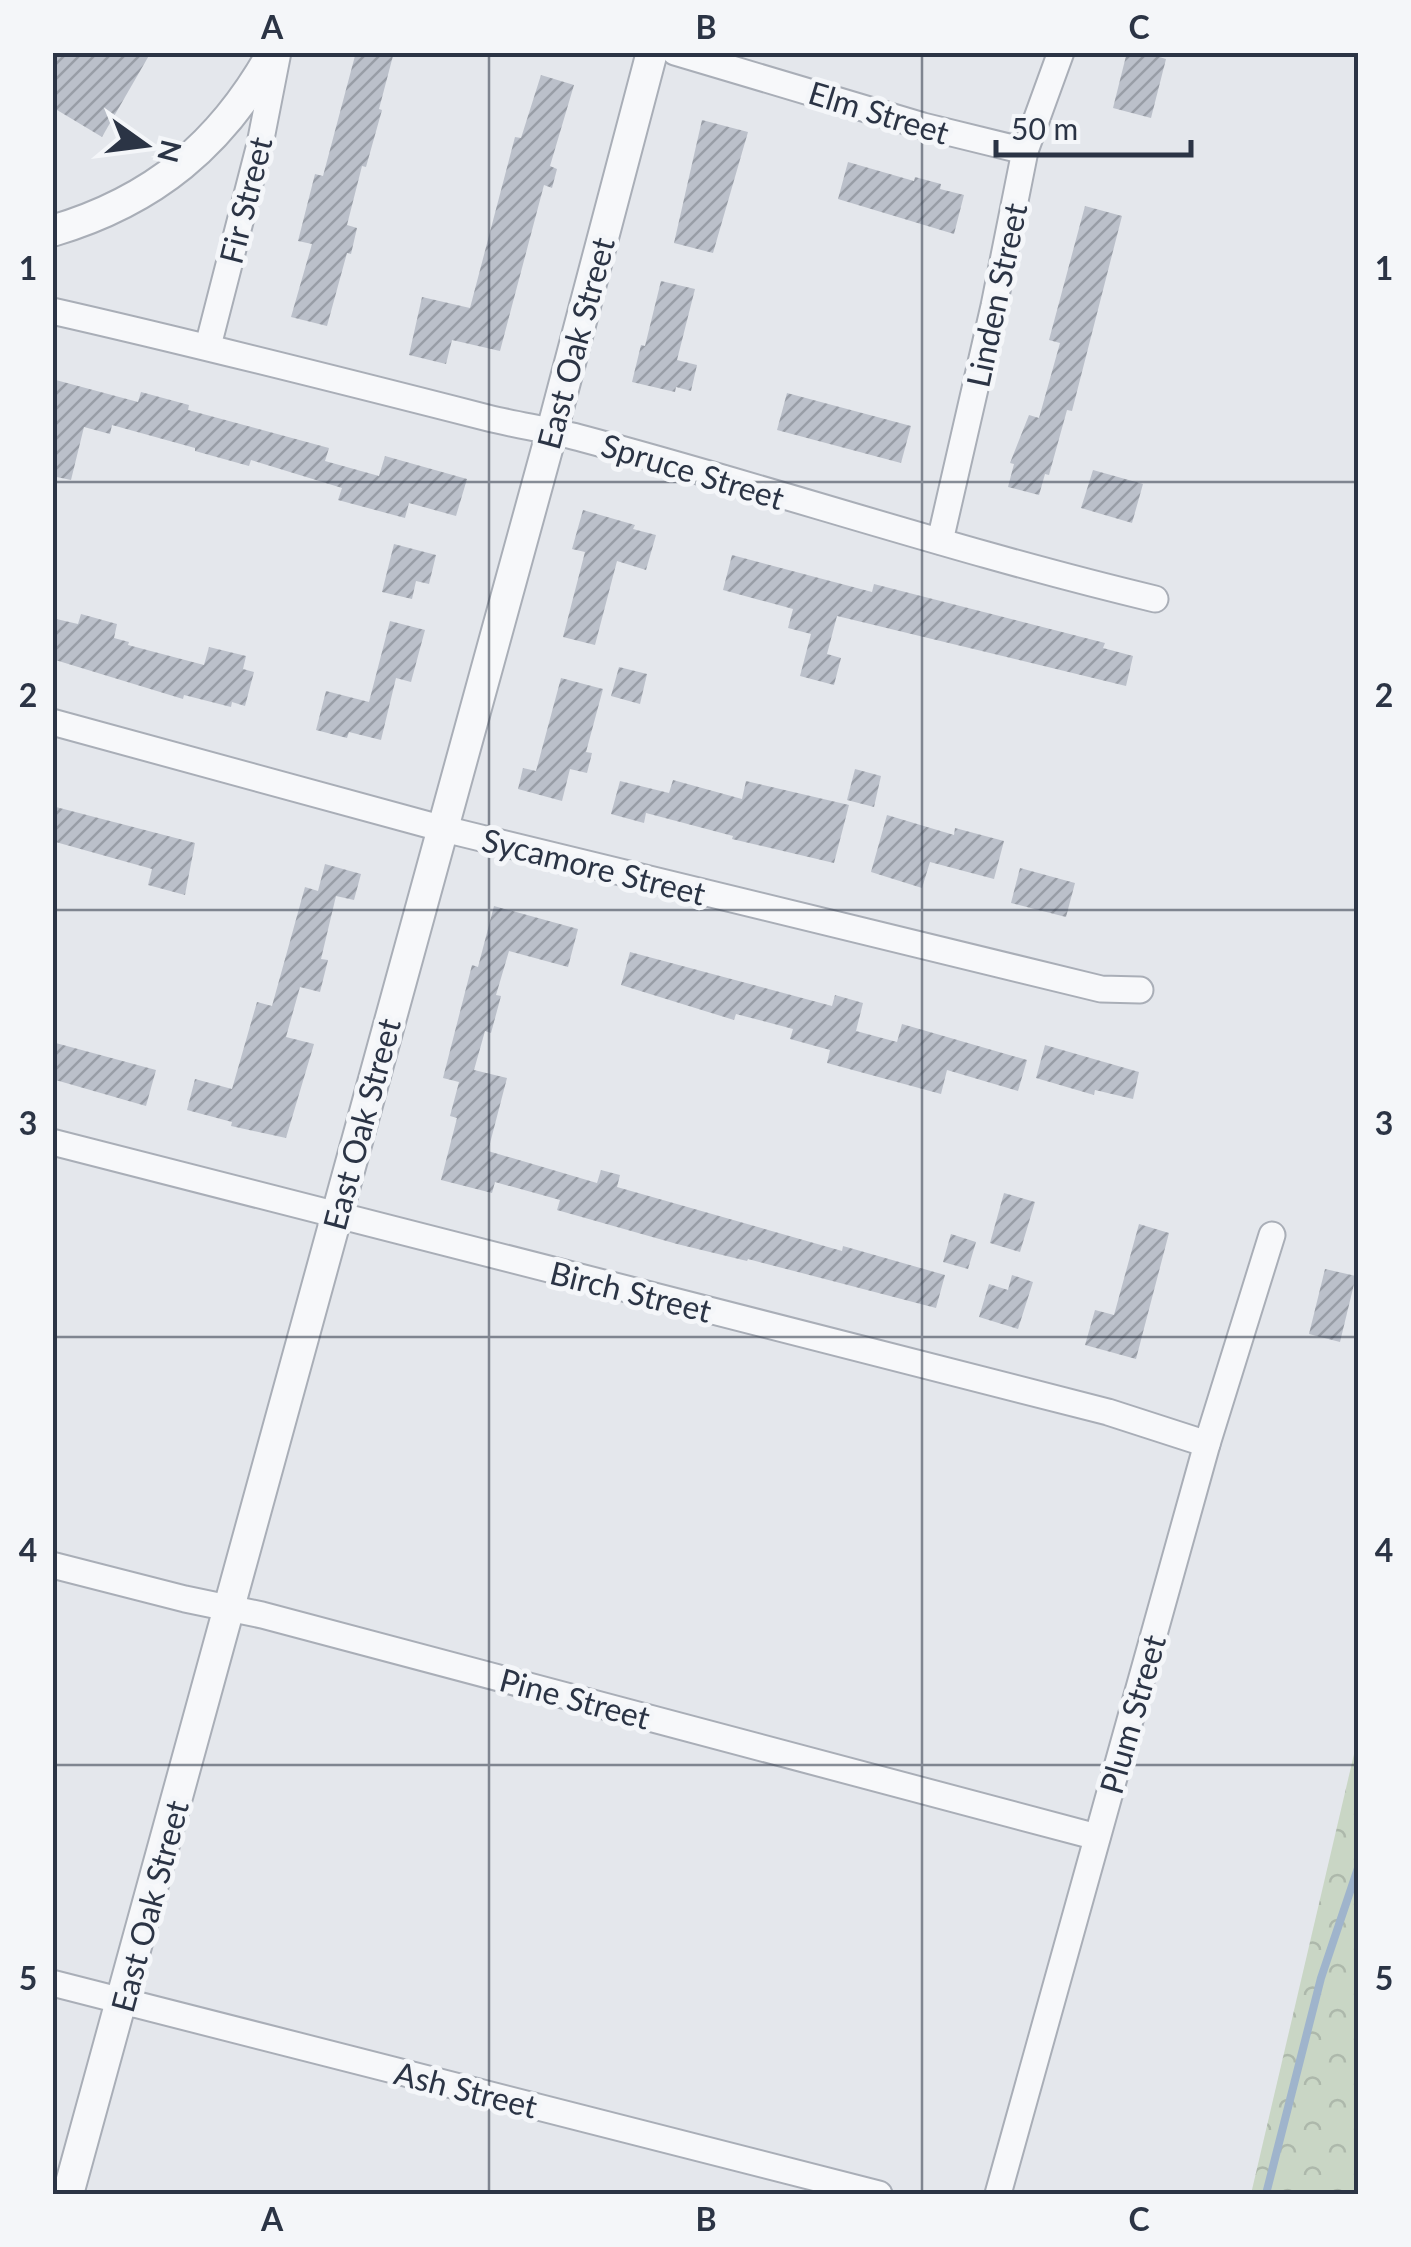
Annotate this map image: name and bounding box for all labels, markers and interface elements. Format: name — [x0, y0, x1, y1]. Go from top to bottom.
text: A — [260, 7, 284, 46]
text: B — [695, 7, 717, 46]
text: C — [1128, 7, 1150, 46]
street label: Elm Street — [804, 72, 954, 152]
north arrow — [95, 95, 195, 195]
scale bar — [996, 95, 1191, 157]
text: 50 m — [1011, 110, 1078, 146]
street label: Fir Street — [210, 132, 280, 267]
text: N — [151, 137, 189, 166]
street label: Linden Street — [957, 199, 1035, 391]
street label: East Oak Street — [528, 232, 622, 453]
text: 1 — [19, 248, 37, 287]
text: 1 — [1375, 248, 1393, 287]
street label: Spruce Street — [597, 425, 789, 517]
text: 2 — [19, 675, 37, 714]
text: 2 — [1375, 675, 1393, 714]
street label: Sycamore Street — [478, 819, 710, 913]
street label: East Oak Street — [314, 1013, 408, 1234]
text: 3 — [19, 1103, 37, 1142]
text: 3 — [1375, 1103, 1393, 1142]
street label: Birch Street — [546, 1252, 716, 1330]
text: 4 — [19, 1530, 37, 1569]
text: 4 — [1375, 1530, 1393, 1569]
street label: Plum Street — [1091, 1630, 1173, 1798]
street label: Pine Street — [496, 1659, 655, 1737]
street label: East Oak Street — [102, 1795, 196, 2016]
text: 5 — [19, 1958, 37, 1997]
text: 5 — [1375, 1958, 1393, 1997]
street label: Ash Street — [391, 2052, 542, 2126]
text: A — [260, 2199, 284, 2238]
text: B — [695, 2199, 717, 2238]
text: C — [1128, 2199, 1150, 2238]

